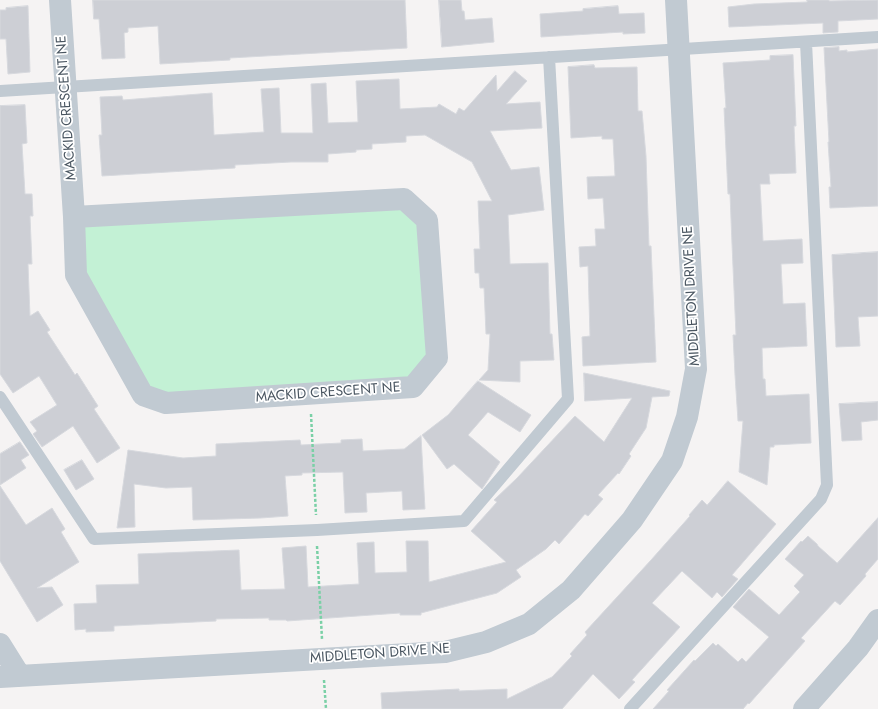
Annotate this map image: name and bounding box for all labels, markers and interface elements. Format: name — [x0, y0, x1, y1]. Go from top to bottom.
street label: MACKID CRESCENT NE — [54, 35, 80, 181]
street label: MIDDLETON DRIVE NE — [680, 226, 704, 366]
street label: MACKID CRESCENT NE — [255, 380, 401, 406]
street label: MIDDLETON DRIVE NE — [309, 641, 451, 667]

